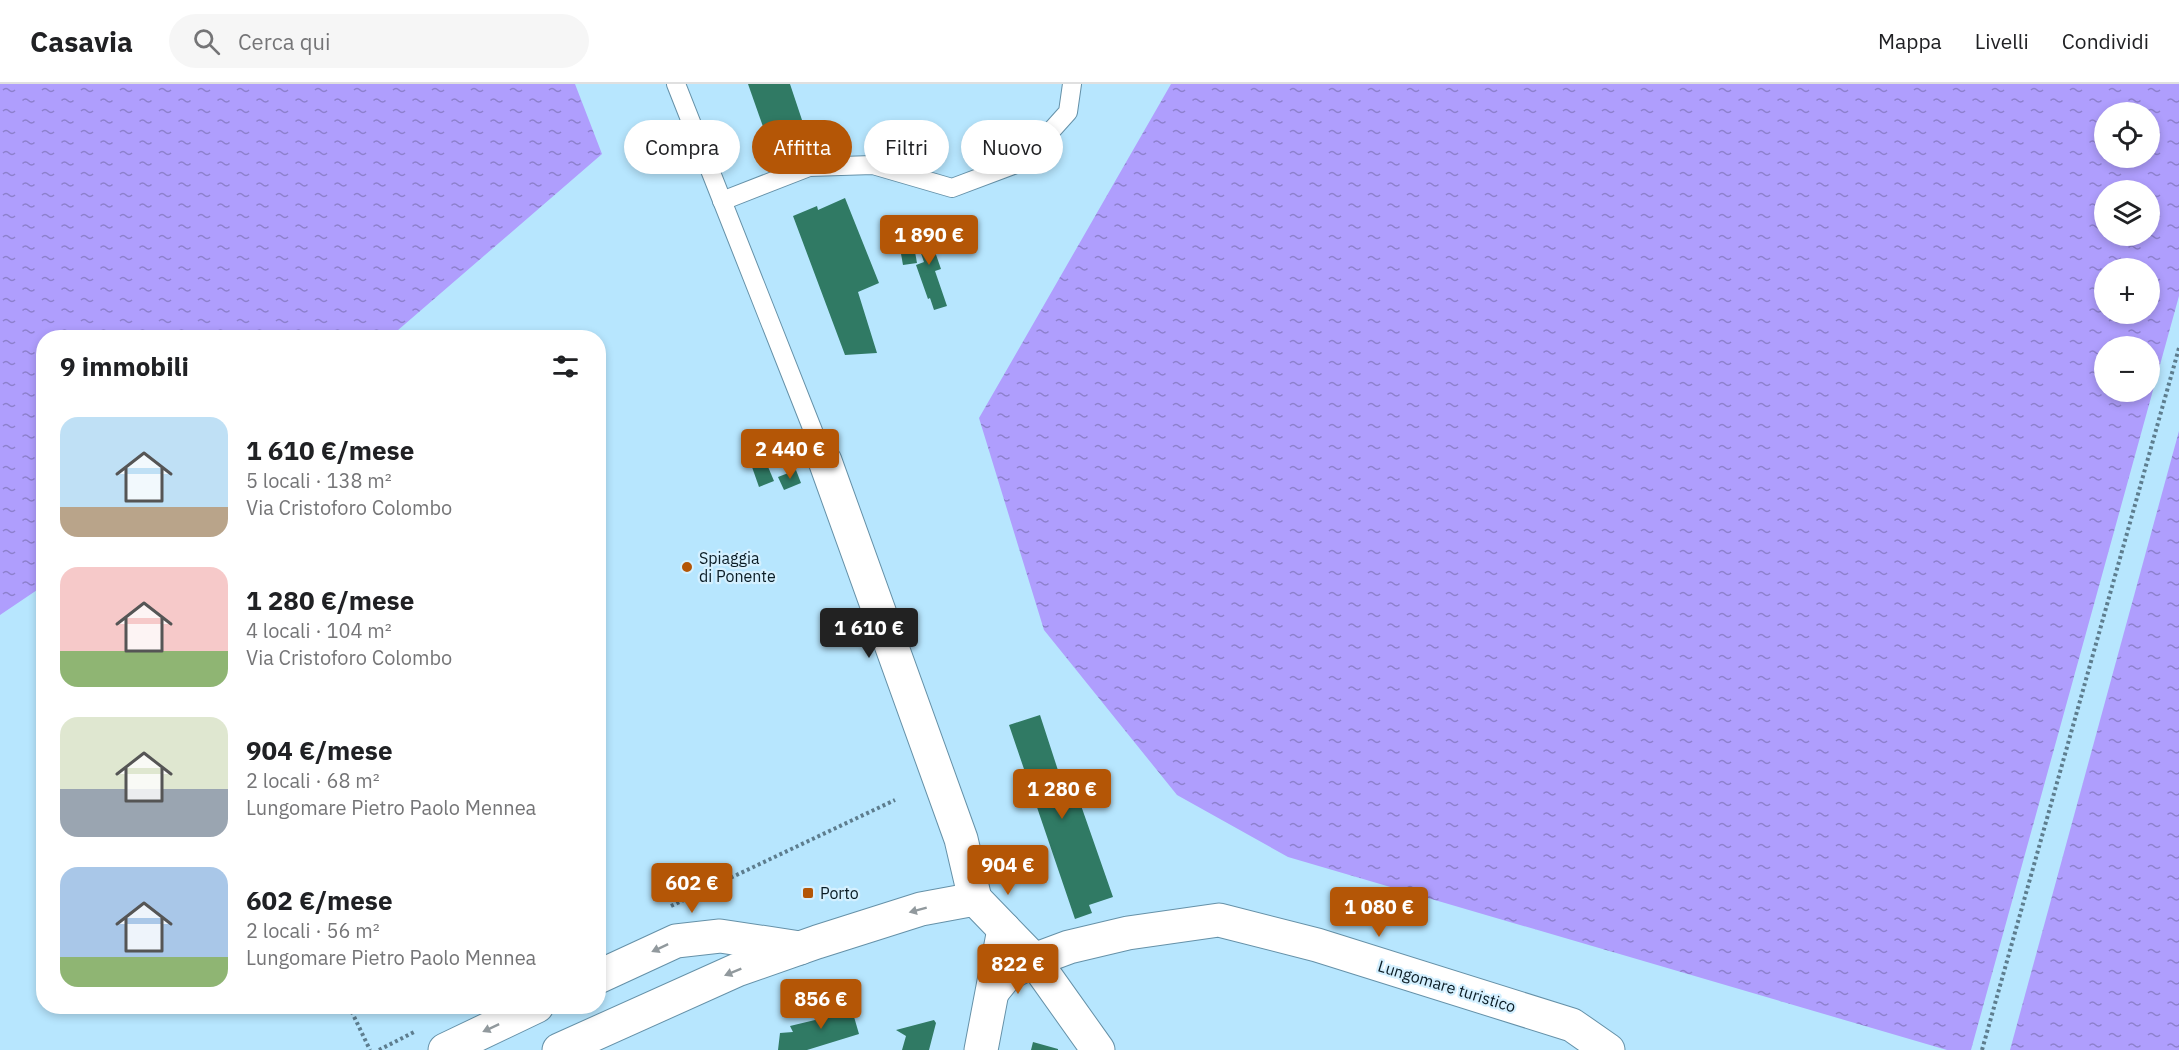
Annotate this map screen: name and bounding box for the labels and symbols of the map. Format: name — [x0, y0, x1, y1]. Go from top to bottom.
pin: 1 890 € — [874, 215, 984, 266]
pin: 2 440 € — [735, 429, 845, 480]
place label: Spiaggia di Ponente — [699, 548, 776, 586]
marker: Spiaggia di Ponente — [680, 560, 694, 574]
pin: 1 610 € — [814, 608, 924, 659]
pin: 1 280 € — [1007, 769, 1117, 820]
pin: 904 € — [966, 845, 1050, 896]
pin: 602 € — [650, 863, 734, 914]
place label: Porto — [820, 883, 859, 903]
marker: Porto — [801, 886, 815, 900]
pin: 1 080 € — [1324, 887, 1434, 938]
one-way arrow — [909, 906, 927, 915]
one-way arrow — [650, 943, 668, 953]
pin: 822 € — [976, 944, 1060, 995]
street label: Lungomare turistico — [1376, 956, 1518, 1016]
one-way arrow — [724, 967, 742, 977]
pin: 856 € — [779, 979, 863, 1030]
one-way arrow — [482, 1024, 499, 1033]

